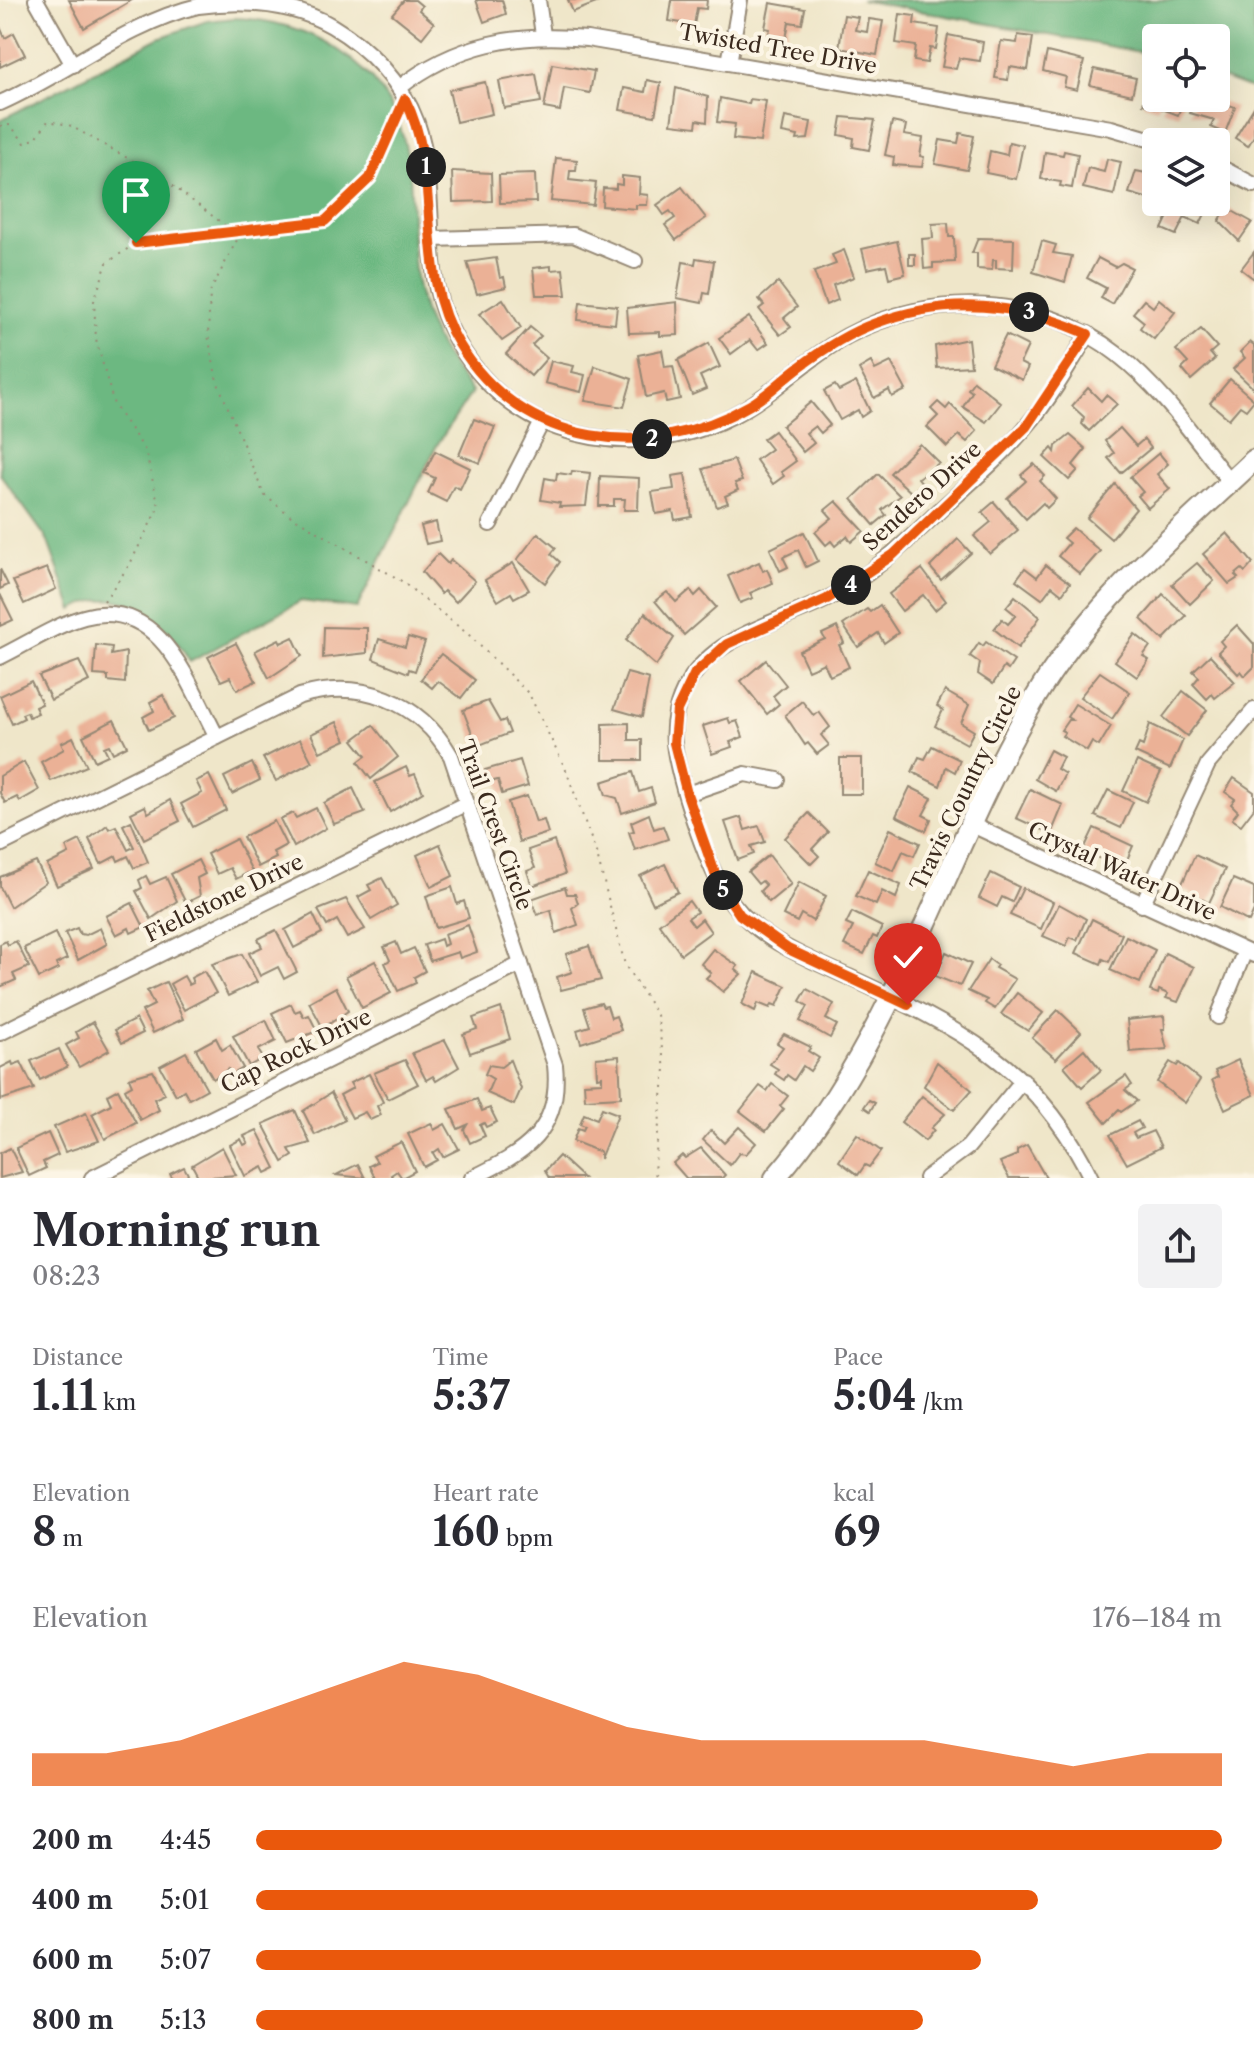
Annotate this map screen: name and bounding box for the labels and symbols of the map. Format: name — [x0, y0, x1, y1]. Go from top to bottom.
street label: Twisted Tree Drive — [677, 18, 879, 80]
pin: 1 — [406, 147, 446, 187]
pin — [102, 161, 170, 243]
pin: 3 — [1009, 292, 1049, 332]
pin: 2 — [632, 419, 672, 459]
street label: Sendero Drive — [857, 436, 987, 556]
pin: 4 — [831, 565, 871, 605]
street label: Travis Country Circle — [905, 681, 1027, 895]
street label: Trail Crest Circle — [452, 736, 538, 914]
street label: Crystal Water Drive — [1024, 816, 1220, 926]
street label: Fieldstone Drive — [140, 848, 308, 948]
pin: 5 — [703, 870, 743, 910]
pin — [874, 923, 942, 1005]
street label: Cap Rock Drive — [216, 1003, 376, 1099]

